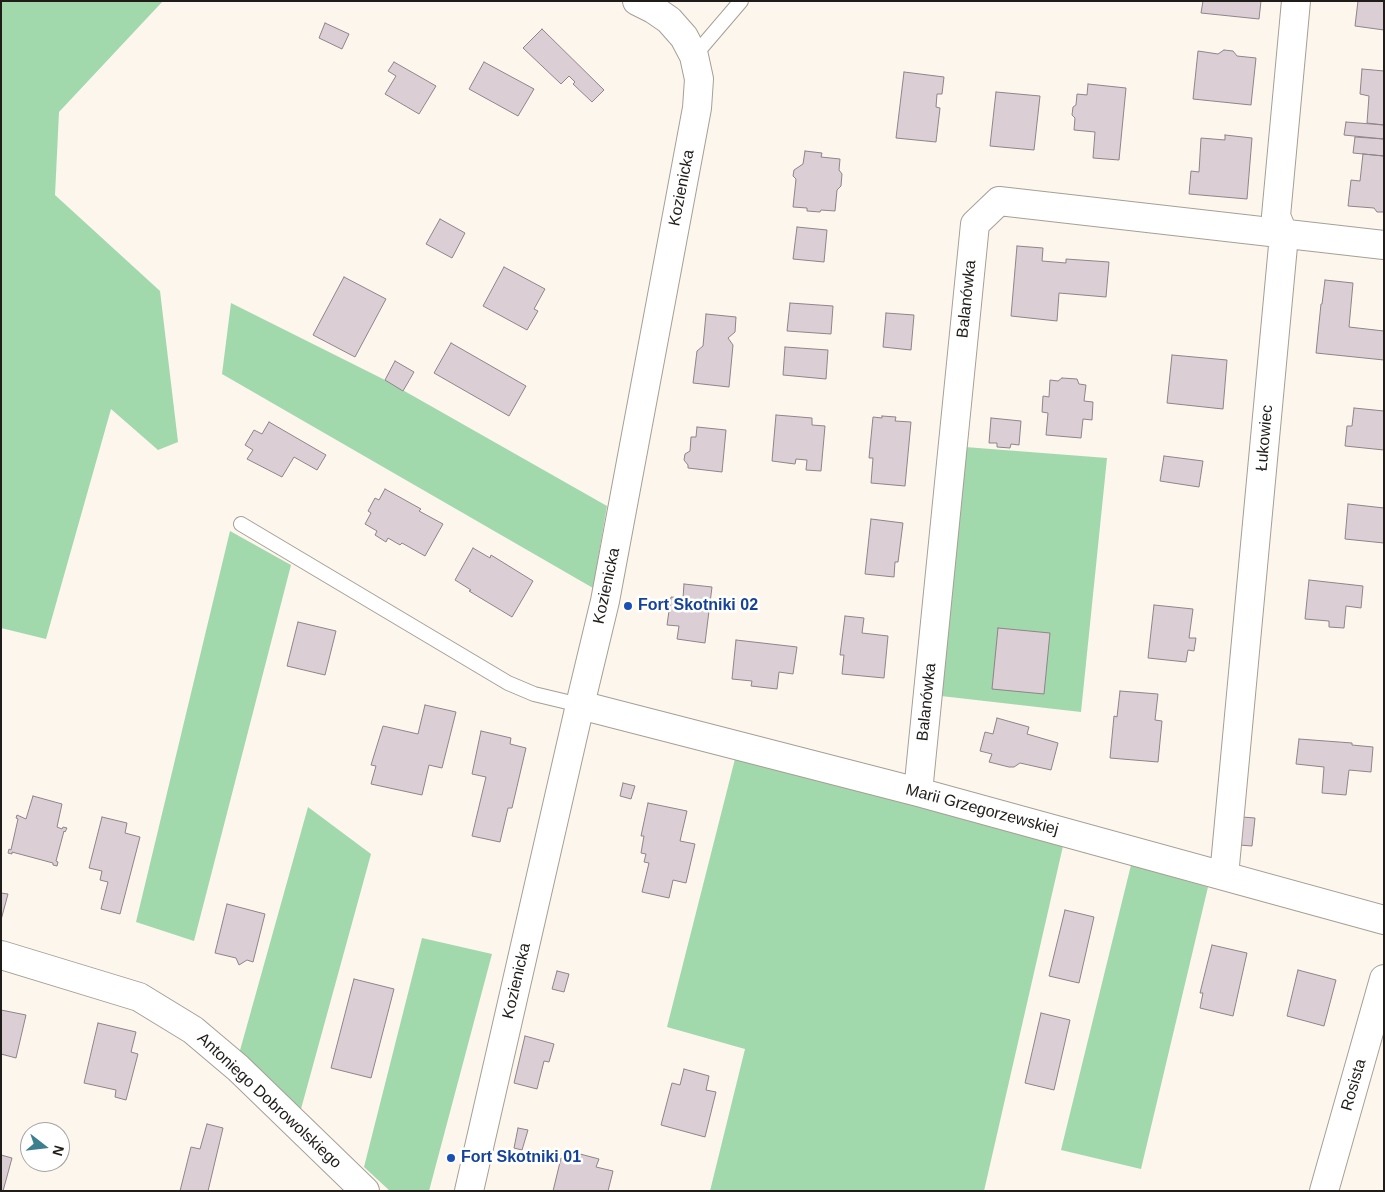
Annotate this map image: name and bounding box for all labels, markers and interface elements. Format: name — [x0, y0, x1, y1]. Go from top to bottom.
street label: Kozienicka — [665, 148, 699, 228]
street label: Balanówka — [953, 259, 981, 339]
street label: Łukowiec — [1253, 404, 1277, 472]
street label: Kozienicka — [590, 546, 624, 626]
place label: Fort Skotniki 02 — [638, 596, 758, 616]
marker: Fort Skotniki 02 — [622, 600, 634, 612]
street label: Balanówka — [913, 662, 941, 742]
street label: Marii Grzegorzewskiej — [904, 780, 1060, 840]
street label: Kozienicka — [499, 941, 535, 1021]
street label: Antoniego Dobrowolskiego — [193, 1029, 345, 1173]
street label: Rosista — [1337, 1057, 1371, 1113]
north arrow — [20, 1122, 70, 1172]
text: N — [49, 1144, 68, 1158]
place label: Fort Skotniki 01 — [461, 1148, 581, 1168]
marker: Fort Skotniki 01 — [445, 1152, 457, 1164]

